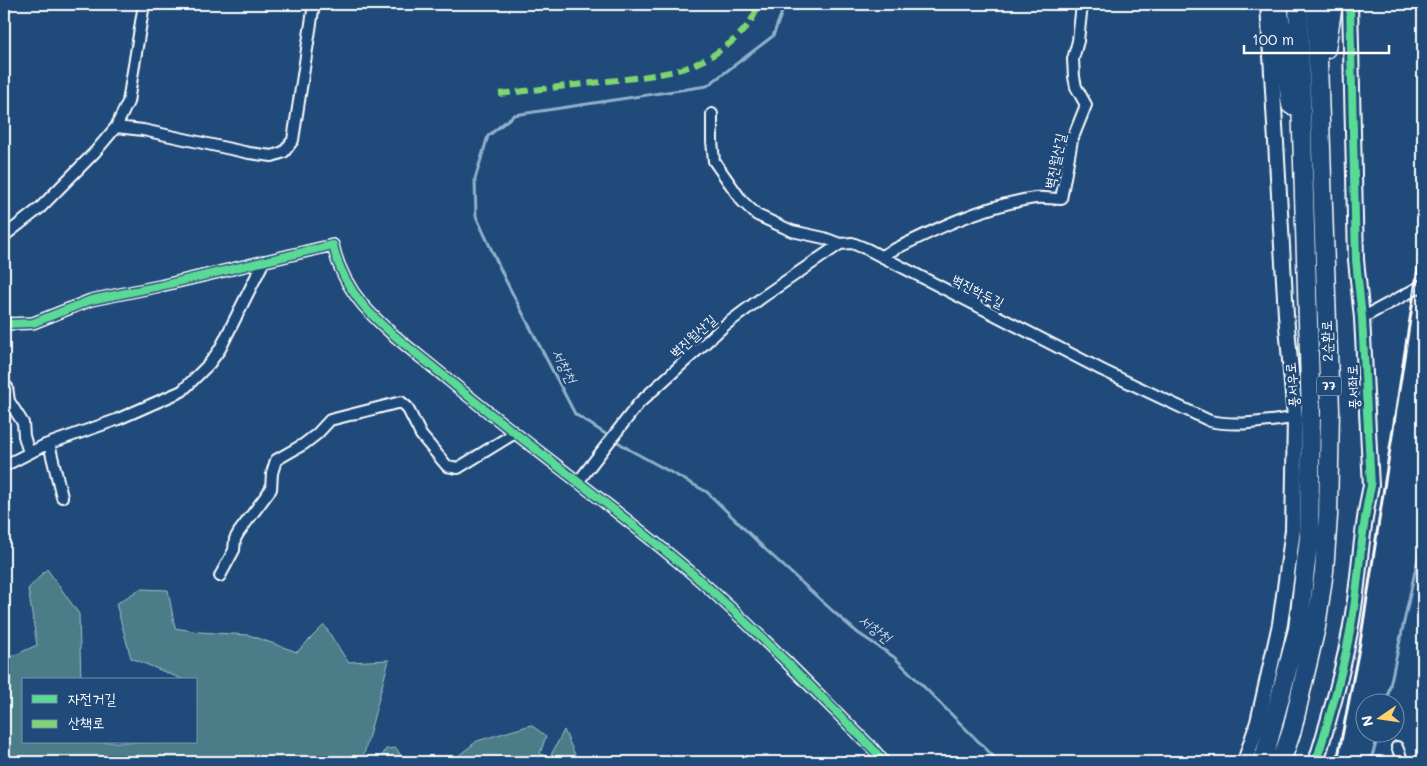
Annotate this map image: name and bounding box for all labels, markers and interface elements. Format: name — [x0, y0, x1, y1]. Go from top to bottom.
scale bar — [1244, 22, 1390, 54]
text: 100 m — [1252, 29, 1294, 49]
street label: 벽진월산길 — [1039, 131, 1070, 190]
street label: 벽진학두길 — [949, 269, 1008, 312]
street label: 벽진월산길 — [665, 309, 720, 362]
street label: 2순환로 — [1316, 320, 1337, 362]
water label: 서창천 — [548, 345, 583, 388]
street label: 풍서우로 — [1280, 362, 1303, 408]
street label: 풍서좌로 — [1342, 364, 1363, 410]
road number: 77 — [1316, 376, 1342, 396]
water label: 서창천 — [855, 609, 898, 648]
legend — [22, 678, 198, 744]
text: 자전거길 — [68, 688, 116, 708]
north arrow — [1354, 694, 1404, 744]
text: 산책로 — [68, 712, 104, 732]
text: N — [1356, 714, 1377, 728]

